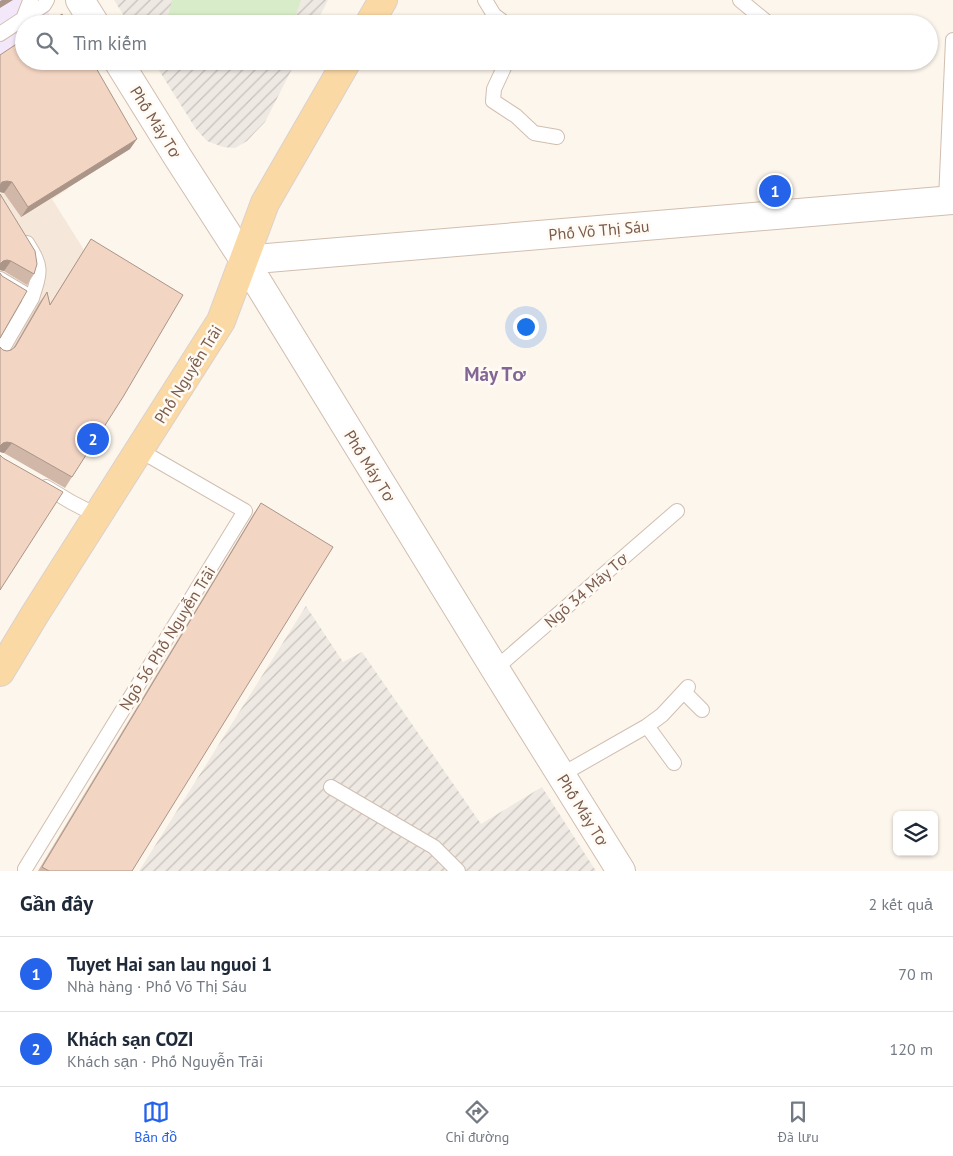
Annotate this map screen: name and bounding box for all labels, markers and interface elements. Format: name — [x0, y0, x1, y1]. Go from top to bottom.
search box — [15, 15, 938, 70]
icon: search — [33, 29, 61, 57]
text: Tìm kiếm — [73, 31, 147, 55]
street label: Phố Máy Tơ — [126, 82, 186, 162]
pin: 1 — [759, 172, 791, 210]
street label: Phố Võ Thị Sáu — [548, 216, 650, 244]
your location — [513, 314, 539, 340]
street label: Phố Nguyễn Trãi — [150, 321, 226, 427]
district label: Máy Tơ — [464, 362, 526, 386]
pin: 2 — [77, 420, 109, 458]
street label: Phố Máy Tơ — [340, 426, 400, 506]
street label: Ngõ 34 Máy Tơ — [540, 548, 632, 632]
street label: Ngõ 56 Phố Nguyễn Trãi — [114, 562, 220, 714]
street label: Phố Máy Tơ — [553, 770, 613, 850]
map controls — [893, 811, 938, 856]
button: layers — [893, 811, 938, 856]
text: Gần đây — [20, 890, 93, 917]
text: 2 kết quả — [869, 894, 933, 914]
text: Tuyet Hai san lau nguoi 1 — [67, 952, 272, 976]
text: 1 — [31, 964, 41, 984]
text: 70 m — [898, 964, 933, 984]
text: Nhà hàng · Phố Võ Thị Sáu — [67, 976, 247, 996]
text: Khách sạn COZI — [67, 1027, 193, 1051]
text: 2 — [31, 1039, 41, 1059]
text: 120 m — [890, 1039, 933, 1059]
text: Khách sạn · Phố Nguyễn Trãi — [67, 1051, 263, 1071]
tab: Bản đồ — [134, 1098, 177, 1146]
tab: Chỉ đường — [445, 1098, 509, 1146]
tab: Đã lưu — [778, 1098, 819, 1146]

